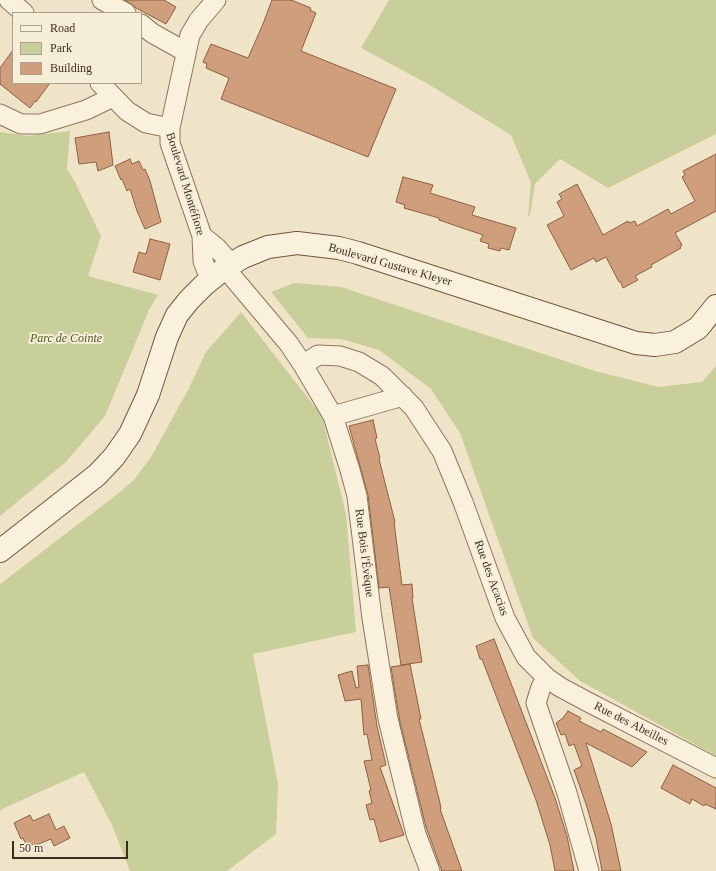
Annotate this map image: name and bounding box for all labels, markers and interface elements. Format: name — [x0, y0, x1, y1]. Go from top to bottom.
legend — [12, 12, 142, 84]
text: Road — [50, 21, 75, 35]
text: Park — [50, 41, 72, 55]
text: Building — [50, 61, 92, 75]
street label: Boulevard Montéfiore — [162, 131, 208, 237]
street label: Boulevard Gustave Kleyer — [327, 240, 453, 290]
park label: Parc de Cointe — [30, 332, 102, 346]
street label: Rue Bois l'Évêque — [351, 508, 377, 598]
street label: Rue des Acacias — [471, 538, 511, 618]
street label: Rue des Abeilles — [592, 699, 670, 749]
scale bar — [14, 833, 130, 859]
text: 50 m — [19, 841, 43, 855]

